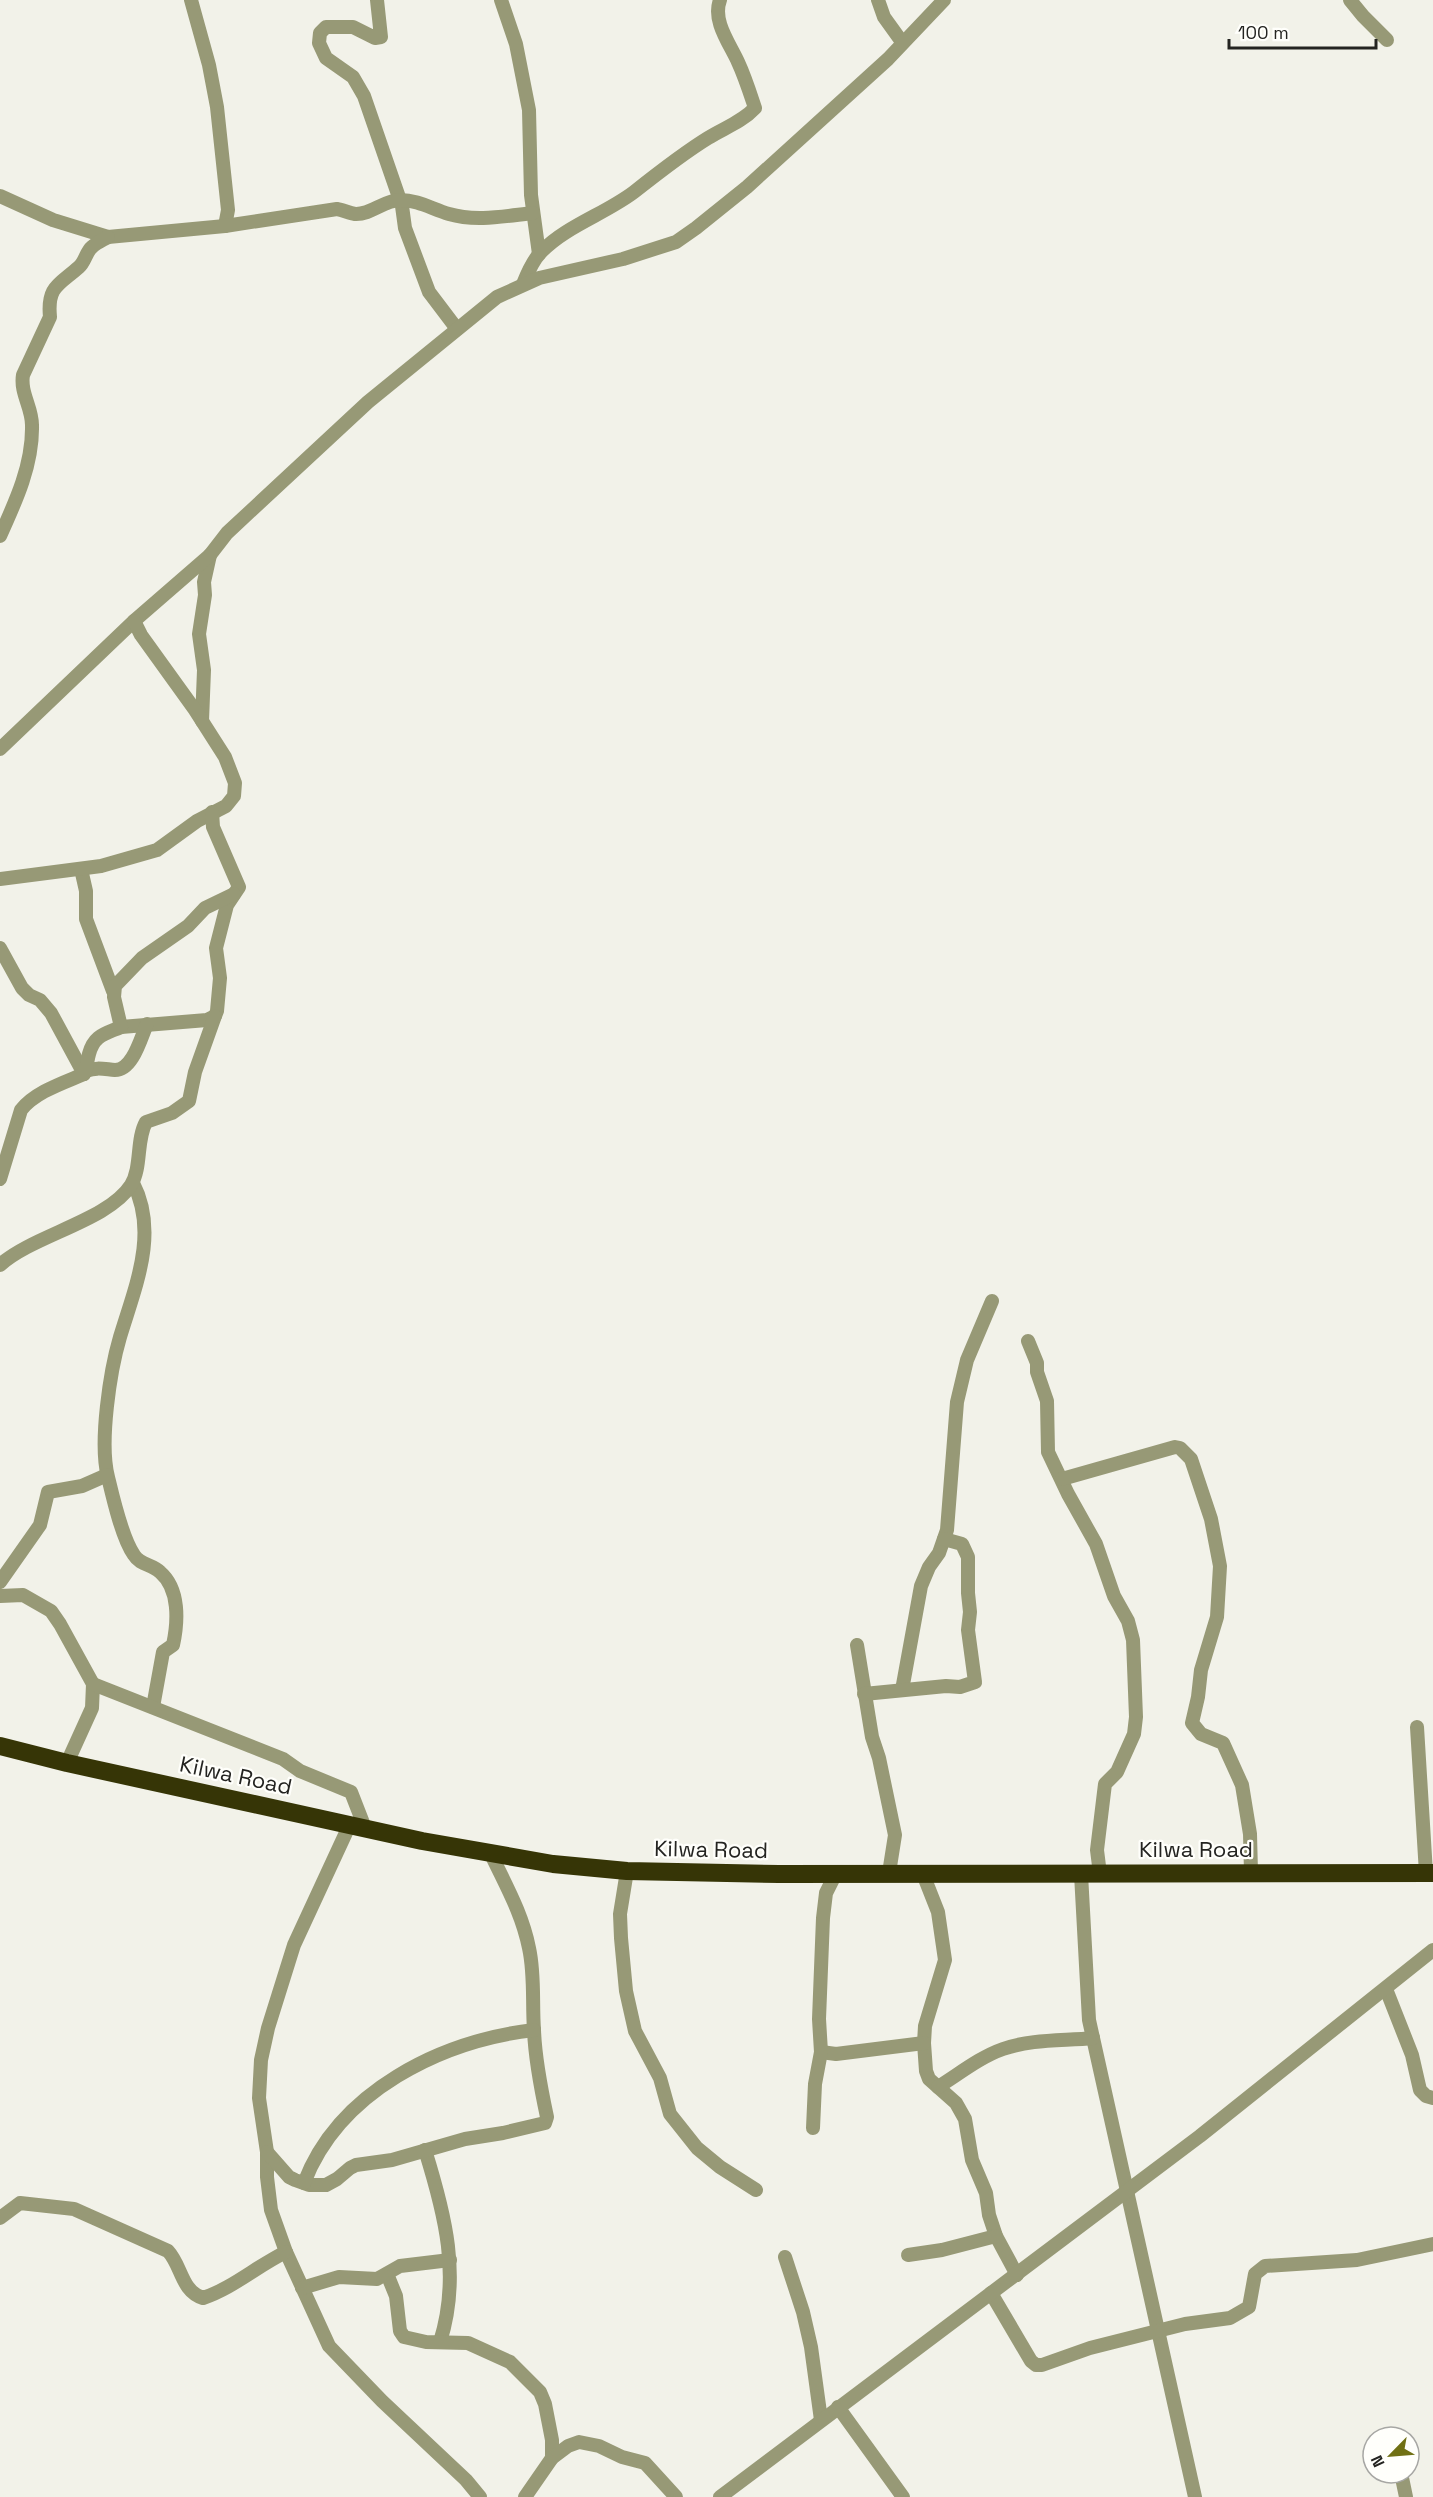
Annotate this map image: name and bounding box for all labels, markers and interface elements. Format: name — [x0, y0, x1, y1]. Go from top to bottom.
scale bar — [1229, 12, 1376, 50]
text: 100 m — [1238, 21, 1289, 44]
street label: Kilwa Road — [177, 1749, 295, 1801]
street label: Kilwa Road — [654, 1834, 768, 1864]
street label: Kilwa Road — [1139, 1835, 1253, 1863]
north arrow — [1361, 2425, 1421, 2485]
text: N — [1366, 2452, 1390, 2470]

